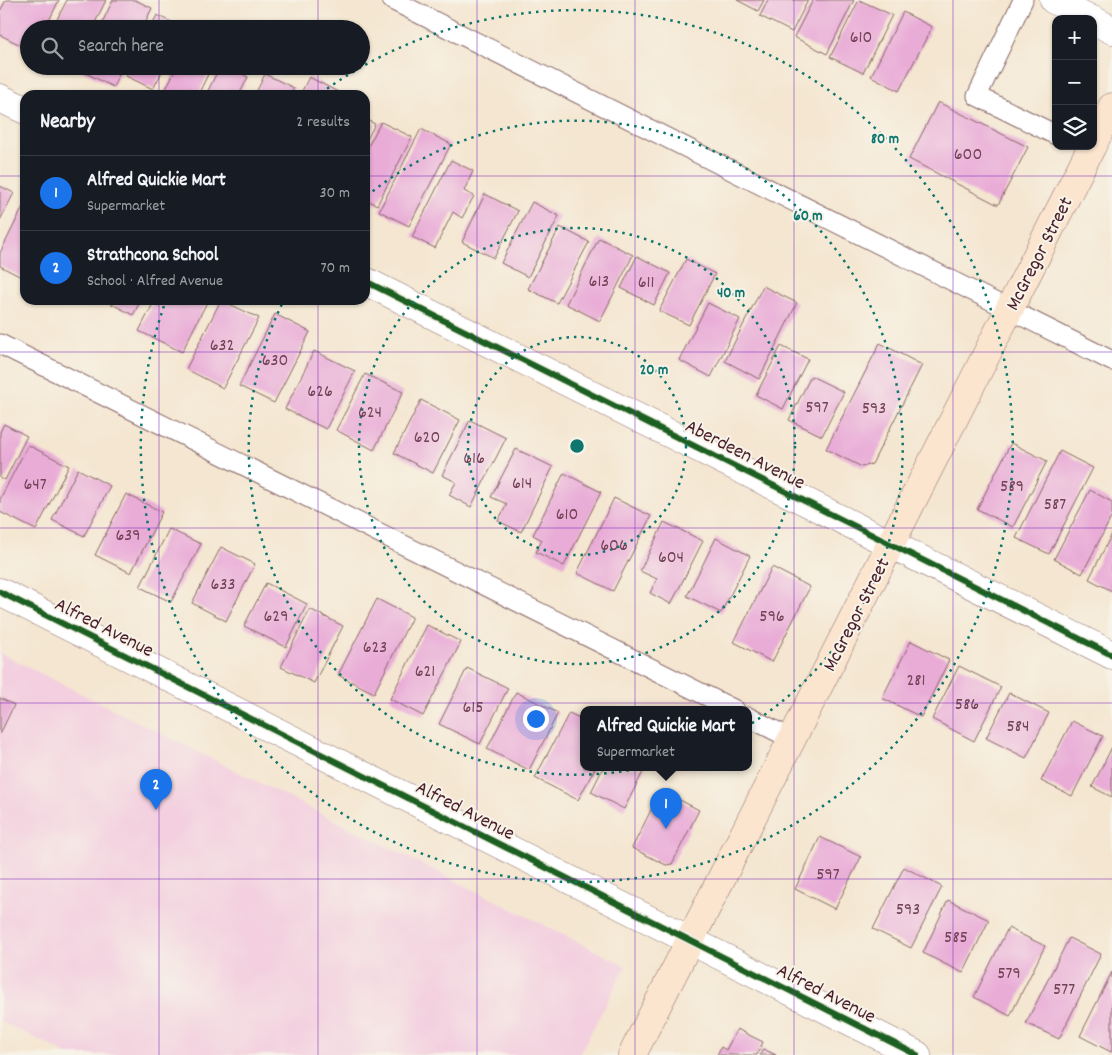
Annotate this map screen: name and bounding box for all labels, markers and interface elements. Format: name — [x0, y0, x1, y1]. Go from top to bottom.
map controls — [1052, 15, 1097, 150]
button: + — [1052, 15, 1097, 60]
search box — [20, 20, 370, 75]
house number: 610 — [850, 26, 872, 51]
icon: search — [38, 34, 66, 62]
text: Search here — [78, 34, 164, 61]
button: − — [1052, 60, 1097, 105]
button: layers — [1052, 105, 1097, 150]
text: Nearby — [40, 108, 95, 138]
text: 2 results — [296, 111, 350, 134]
text: 80 m — [871, 129, 899, 151]
house number: 600 — [954, 143, 982, 168]
text: Alfred Quickie Mart — [87, 168, 226, 195]
text: 1 — [54, 182, 58, 205]
text: 30 m — [320, 182, 350, 205]
street label: McGregor Street — [1000, 193, 1081, 316]
text: Supermarket — [87, 195, 165, 218]
text: 60 m — [793, 206, 823, 228]
text: Strathcona School — [87, 243, 218, 270]
text: 2 — [53, 257, 60, 280]
text: 70 m — [320, 257, 350, 280]
text: School · Alfred Avenue — [87, 270, 223, 293]
house number: 613 — [589, 270, 609, 295]
house number: 611 — [638, 271, 654, 296]
text: 40 m — [717, 283, 745, 305]
house number: 632 — [210, 334, 234, 359]
house number: 630 — [262, 349, 288, 374]
text: 20 m — [640, 360, 668, 382]
house number: 626 — [307, 380, 333, 405]
house number: 597 — [805, 396, 829, 421]
house number: 593 — [862, 397, 886, 422]
house number: 624 — [358, 401, 382, 426]
street label: Aberdeen Avenue — [680, 413, 810, 498]
house number: 620 — [414, 426, 440, 451]
centre of rings — [568, 437, 586, 455]
house number: 616 — [463, 447, 485, 472]
house number: 614 — [512, 472, 532, 497]
house number: 647 — [23, 473, 47, 498]
house number: 589 — [1000, 475, 1024, 500]
house number: 587 — [1044, 493, 1066, 518]
house number: 610 — [556, 503, 578, 528]
house number: 639 — [115, 524, 141, 549]
house number: 606 — [600, 534, 628, 559]
house number: 604 — [658, 546, 684, 571]
street label: McGregor Street — [817, 554, 898, 677]
house number: 633 — [211, 573, 235, 598]
street label: Alfred Avenue — [49, 592, 158, 666]
house number: 629 — [264, 605, 288, 630]
house number: 596 — [759, 605, 785, 630]
house number: 623 — [363, 636, 387, 661]
house number: 621 — [415, 660, 435, 685]
house number: 281 — [906, 669, 926, 694]
house number: 586 — [955, 693, 979, 718]
house number: 615 — [462, 696, 484, 721]
your location — [523, 706, 549, 732]
popup — [580, 706, 752, 771]
text: Alfred Quickie Mart — [597, 714, 735, 741]
house number: 584 — [1006, 715, 1030, 740]
text: Supermarket — [597, 741, 675, 764]
pin: 2 — [140, 769, 172, 810]
street label: Alfred Avenue — [410, 775, 519, 849]
pin: 1 — [650, 788, 682, 829]
house number: 597 — [816, 863, 840, 888]
house number: 593 — [896, 898, 920, 923]
house number: 585 — [944, 926, 968, 951]
street label: Alfred Avenue — [771, 958, 880, 1032]
house number: 579 — [997, 962, 1021, 987]
house number: 577 — [1053, 978, 1075, 1003]

